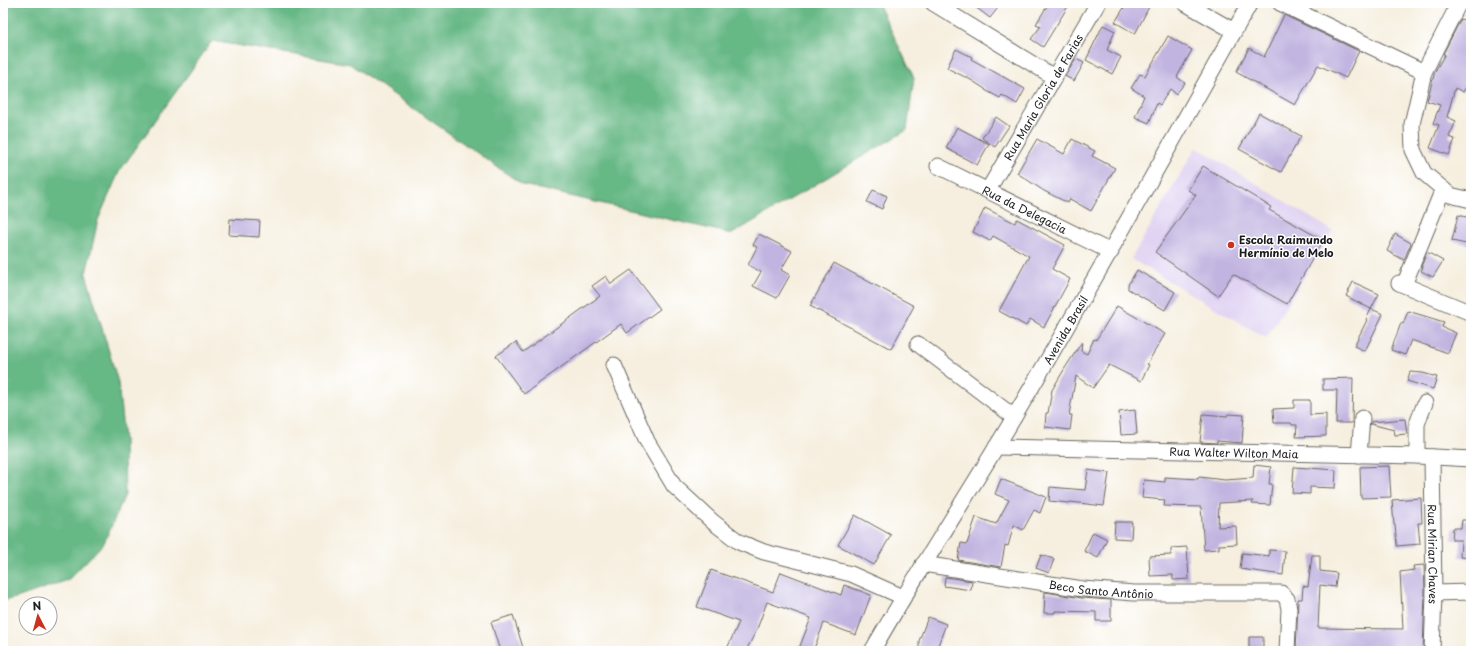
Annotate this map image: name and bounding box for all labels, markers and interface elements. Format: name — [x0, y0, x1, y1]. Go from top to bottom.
street label: Rua Maria Gloria de Farias — [999, 31, 1087, 163]
street label: Rua da Delegacia — [980, 181, 1070, 237]
place label: Escola Raimundo Hermínio de Melo — [1239, 231, 1334, 261]
marker: Escola Raimundo Hermínio de Melo — [1226, 240, 1236, 250]
street label: Avenida Brasil — [1039, 292, 1092, 367]
street label: Rua Walter Wilton Maia — [1169, 442, 1299, 462]
street label: Rua Mirian Chaves — [1424, 504, 1443, 604]
street label: Beco Santo Antônio — [1048, 575, 1153, 602]
north arrow — [18, 596, 58, 636]
text: N — [32, 597, 42, 614]

